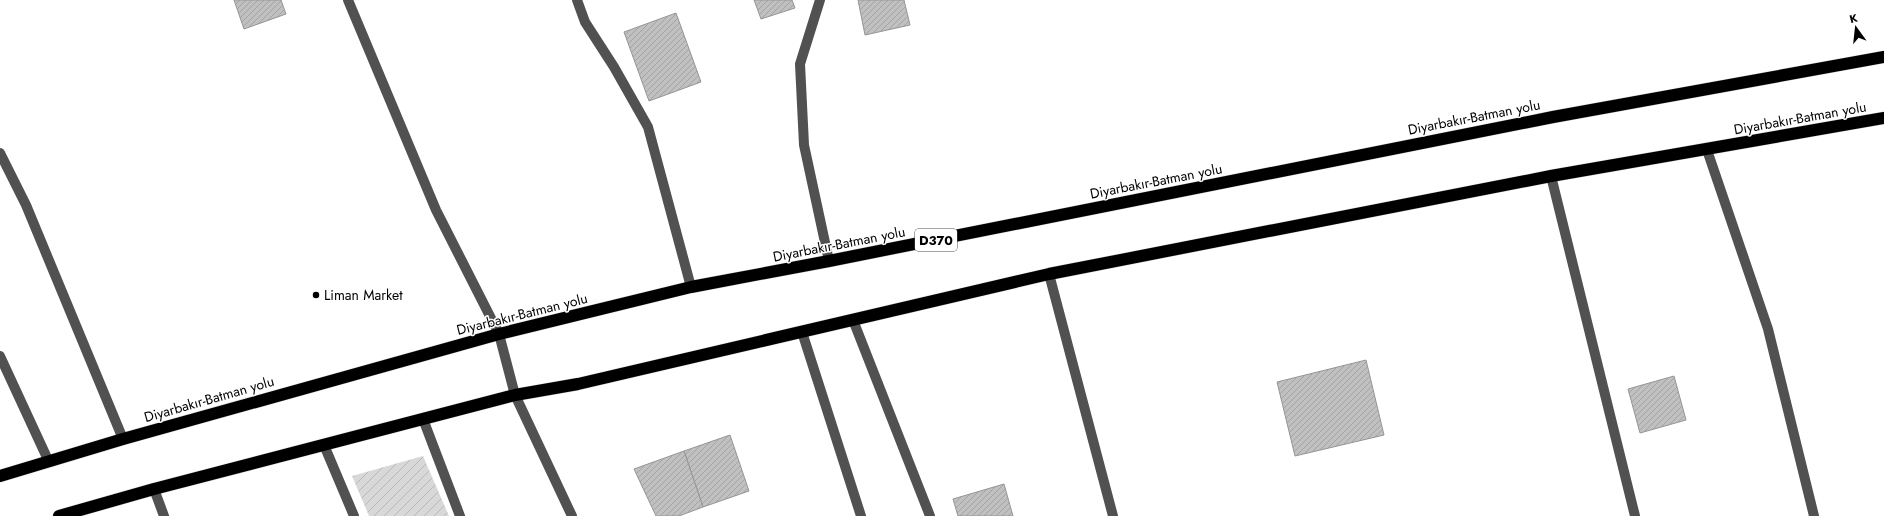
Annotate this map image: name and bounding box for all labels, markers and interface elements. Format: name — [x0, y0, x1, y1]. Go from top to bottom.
north arrow — [1836, 8, 1876, 48]
text: K — [1848, 10, 1859, 27]
street label: Diyarbakır-Batman yolu — [1406, 94, 1542, 140]
street label: Diyarbakır-Batman yolu — [1732, 96, 1868, 140]
street label: Diyarbakır-Batman yolu — [1088, 158, 1224, 204]
street label: Diyarbakır-Batman yolu — [771, 221, 907, 267]
road number: D370 — [915, 229, 957, 251]
place label: Liman Market — [324, 285, 403, 305]
street label: Diyarbakır-Batman yolu — [454, 288, 590, 340]
marker: Liman Market — [311, 290, 321, 300]
street label: Diyarbakır-Batman yolu — [142, 371, 276, 427]

